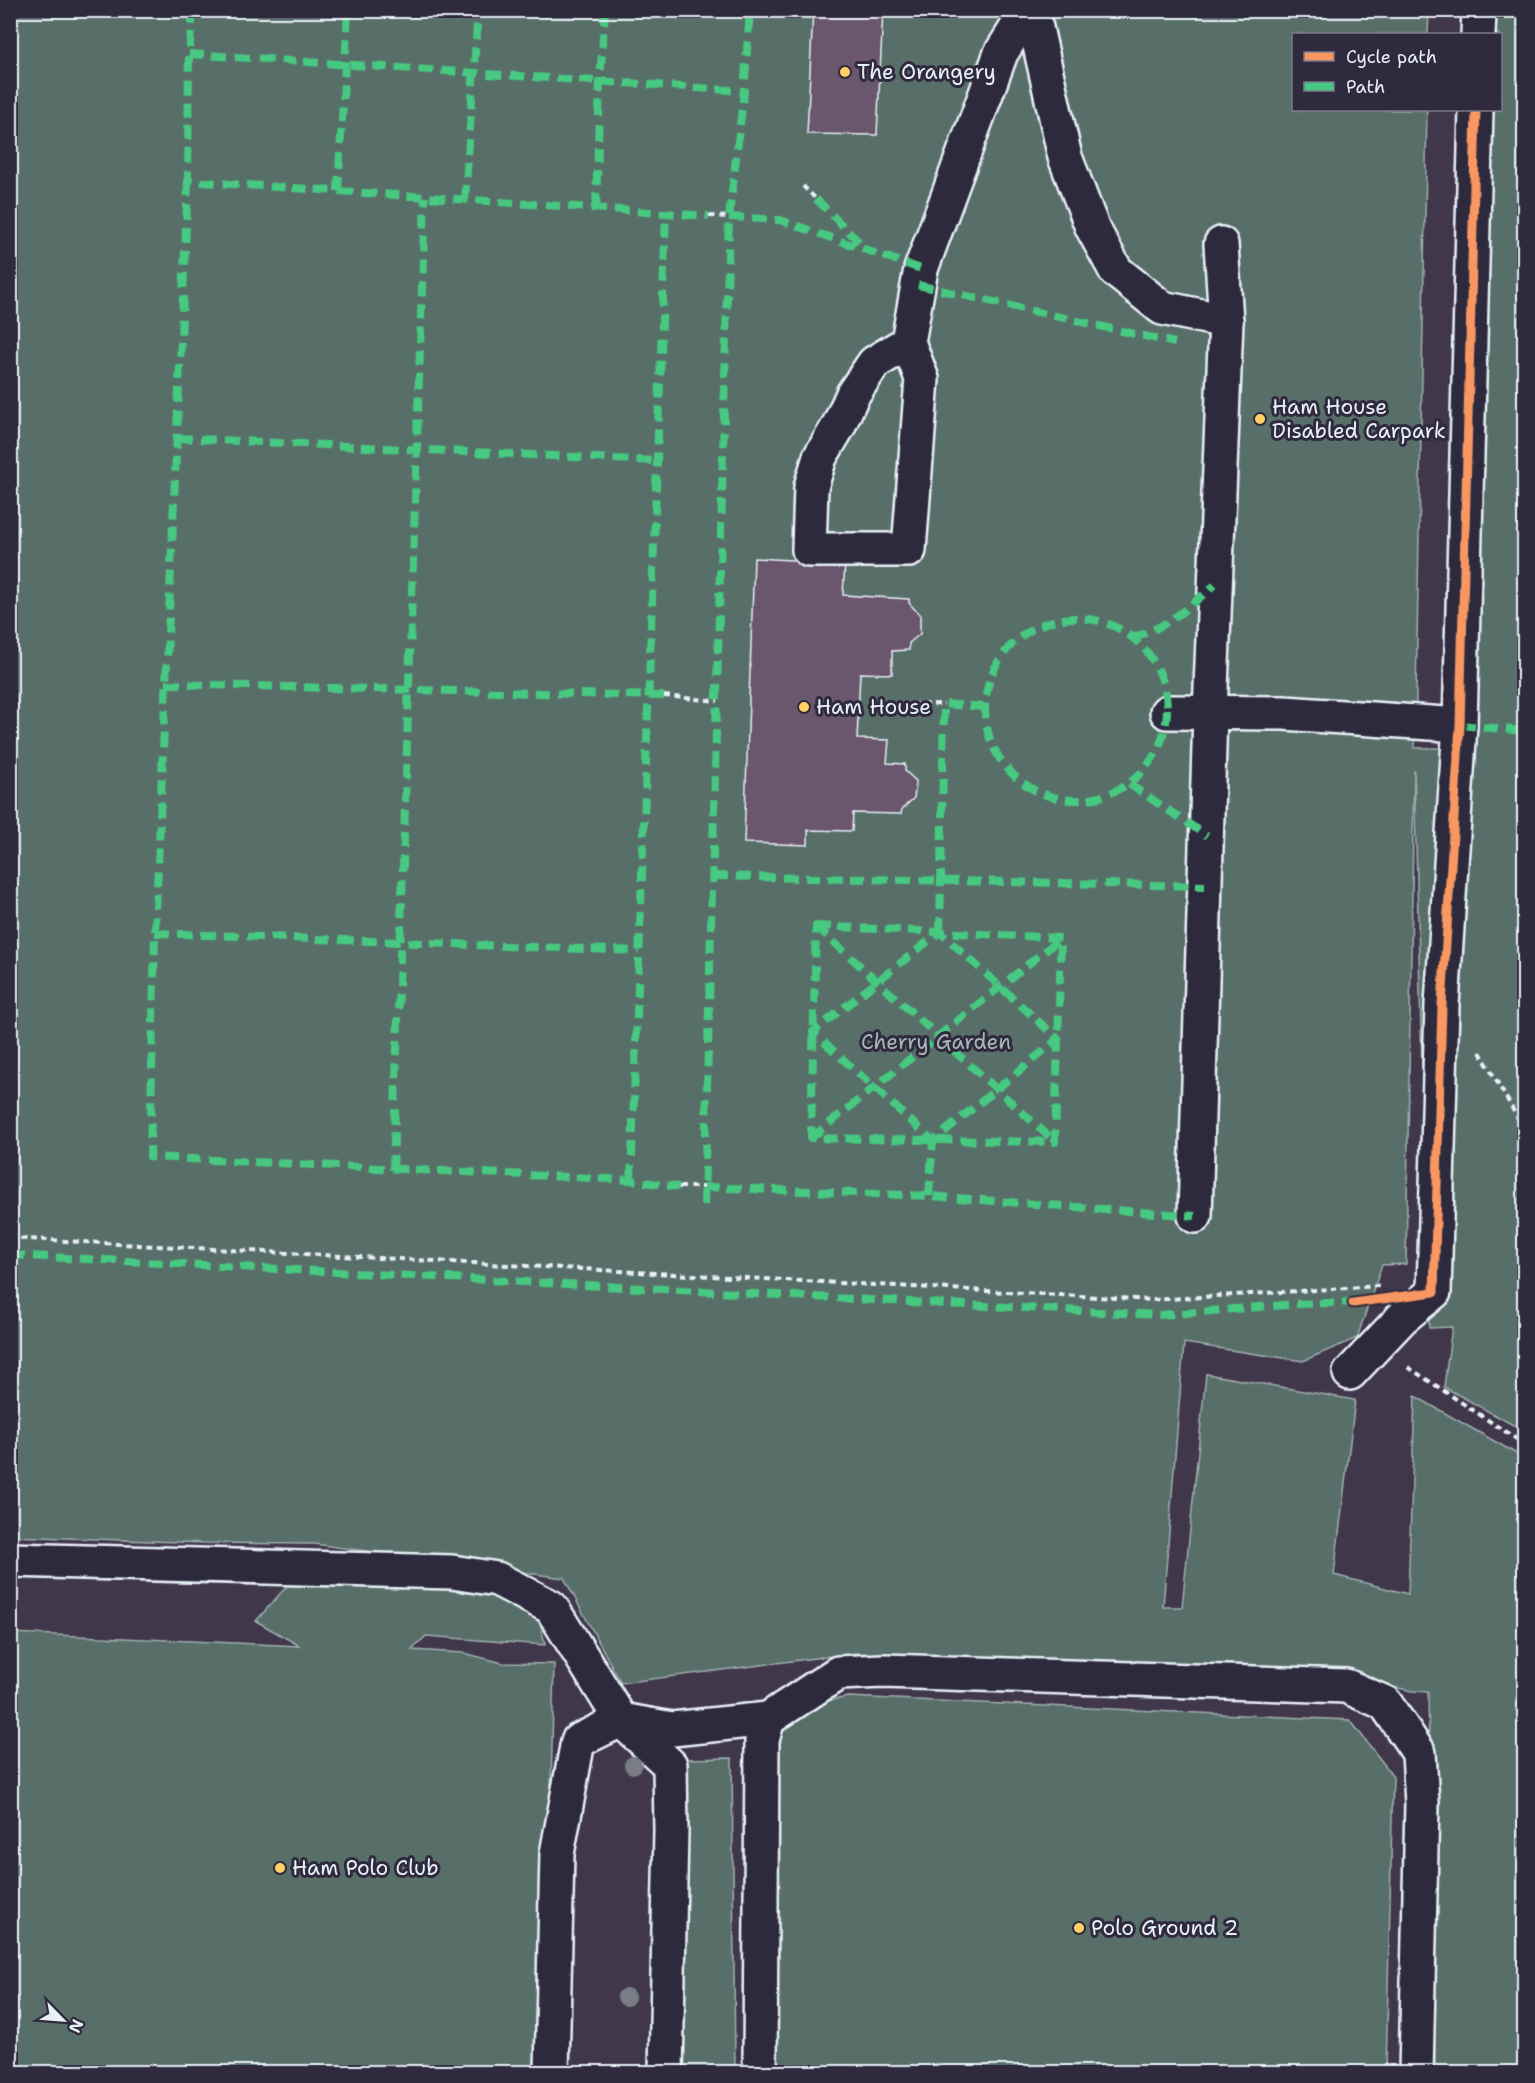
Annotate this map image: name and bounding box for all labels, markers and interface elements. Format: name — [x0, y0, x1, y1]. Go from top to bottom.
legend — [1292, 33, 1502, 111]
text: Cycle path — [1346, 45, 1437, 69]
place label: The Orangery — [857, 58, 996, 86]
marker: The Orangery — [838, 65, 852, 79]
text: Path — [1346, 75, 1385, 99]
place label: Ham House Disabled Carpark — [1272, 393, 1446, 445]
marker: Ham House Disabled Carpark — [1253, 412, 1267, 426]
place label: Ham House — [816, 693, 931, 721]
marker: Ham House — [797, 700, 811, 714]
park label: Cherry Garden — [861, 1028, 1011, 1056]
place label: Ham Polo Club — [292, 1854, 439, 1882]
marker: Ham Polo Club — [273, 1861, 287, 1875]
place label: Polo Ground 2 — [1091, 1914, 1238, 1942]
marker: Polo Ground 2 — [1072, 1921, 1086, 1935]
north arrow — [33, 1990, 93, 2050]
text: N — [64, 2016, 88, 2036]

